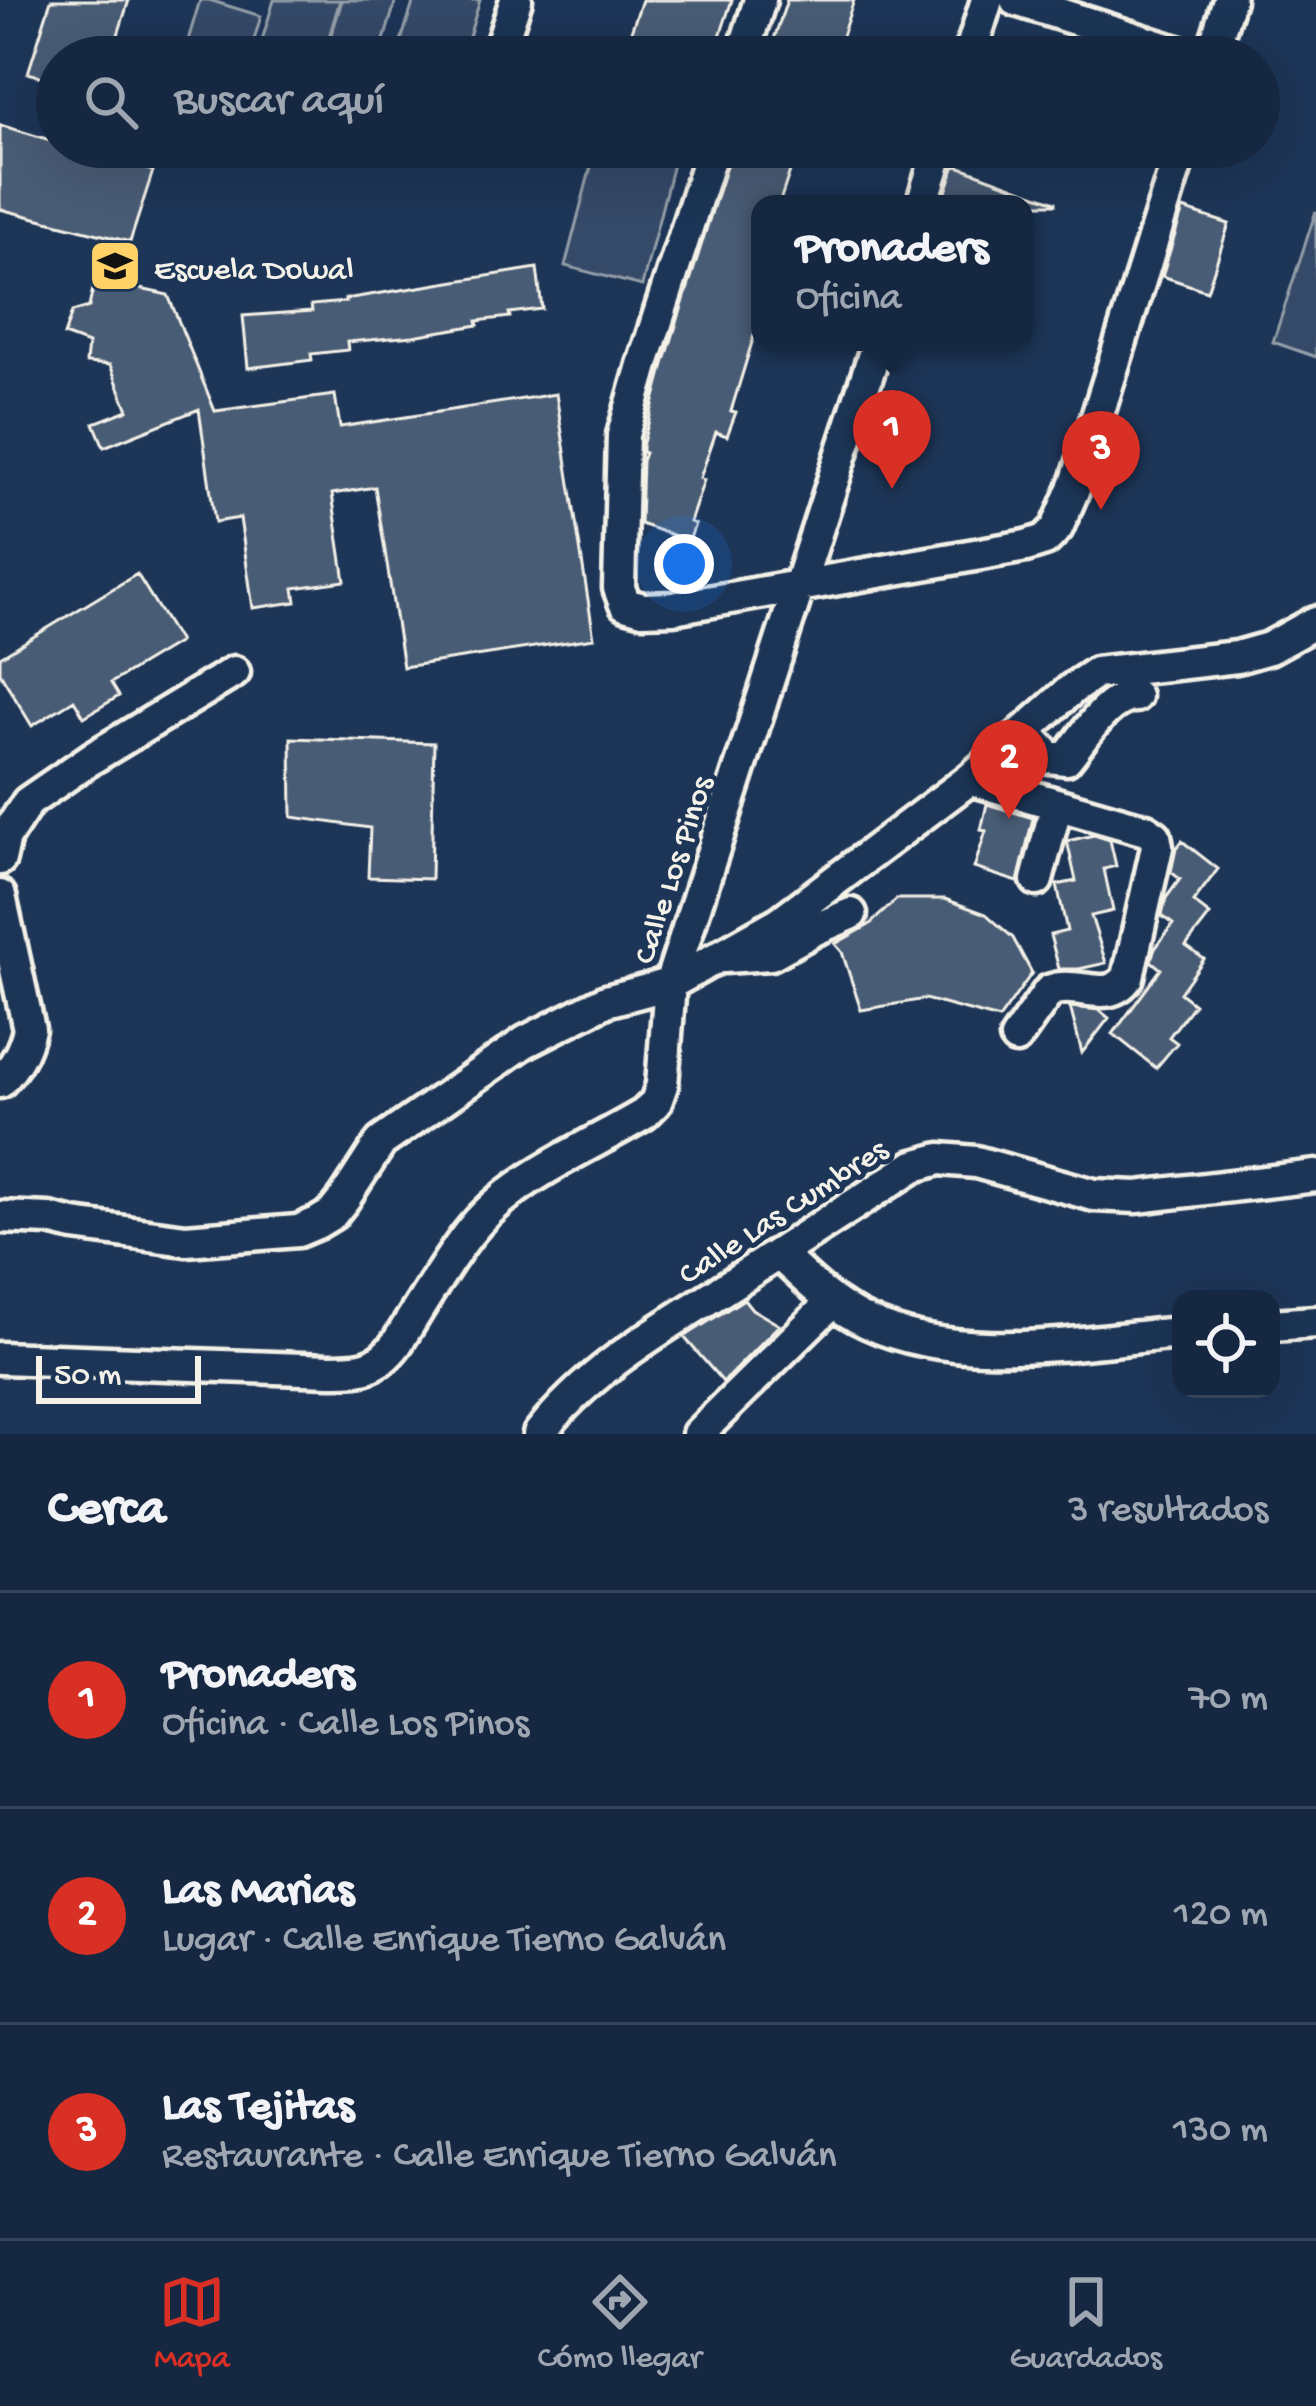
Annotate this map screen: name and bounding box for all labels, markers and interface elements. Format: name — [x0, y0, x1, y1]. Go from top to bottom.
search box — [36, 36, 1280, 168]
icon: search — [78, 69, 144, 135]
text: Buscar aquí — [174, 76, 384, 129]
popup — [751, 195, 1033, 351]
text: Pronaders — [796, 224, 988, 277]
school or university icon: Escuela Dowal — [87, 238, 143, 294]
place label: Escuela Dowal — [154, 253, 354, 291]
text: Oficina — [796, 277, 901, 323]
pin: 1 — [853, 390, 931, 489]
pin: 3 — [1062, 411, 1140, 510]
your location — [654, 534, 714, 594]
pin: 2 — [970, 720, 1048, 819]
street label: Calle Los Pinos — [627, 771, 724, 969]
street label: Calle Las Cumbres — [673, 1132, 896, 1296]
map controls — [1172, 1290, 1280, 1398]
button: locate — [1172, 1290, 1280, 1398]
scale bar — [36, 1350, 201, 1403]
text: 50 m — [54, 1358, 121, 1396]
text: Cerca — [48, 1482, 166, 1542]
text: 3 resultados — [1068, 1489, 1268, 1535]
text: Pronaders — [162, 1650, 355, 1703]
text: 1 — [79, 1677, 95, 1723]
text: 70 m — [1189, 1677, 1268, 1723]
text: Oficina · Calle Los Pinos — [162, 1703, 529, 1749]
text: Las Marias — [162, 1866, 354, 1919]
text: 2 — [77, 1893, 97, 1939]
text: 120 m — [1174, 1893, 1268, 1939]
text: Lugar · Calle Enrique Tierno Galván — [162, 1919, 726, 1965]
text: Las Tejitas — [162, 2082, 354, 2135]
text: 3 — [77, 2109, 97, 2155]
text: 130 m — [1173, 2109, 1268, 2155]
text: Restaurante · Calle Enrique Tierno Galván — [162, 2135, 837, 2181]
tab: Mapa — [154, 2269, 230, 2379]
tab: Cómo llegar — [538, 2269, 701, 2379]
tab: Guardados — [1009, 2269, 1162, 2379]

